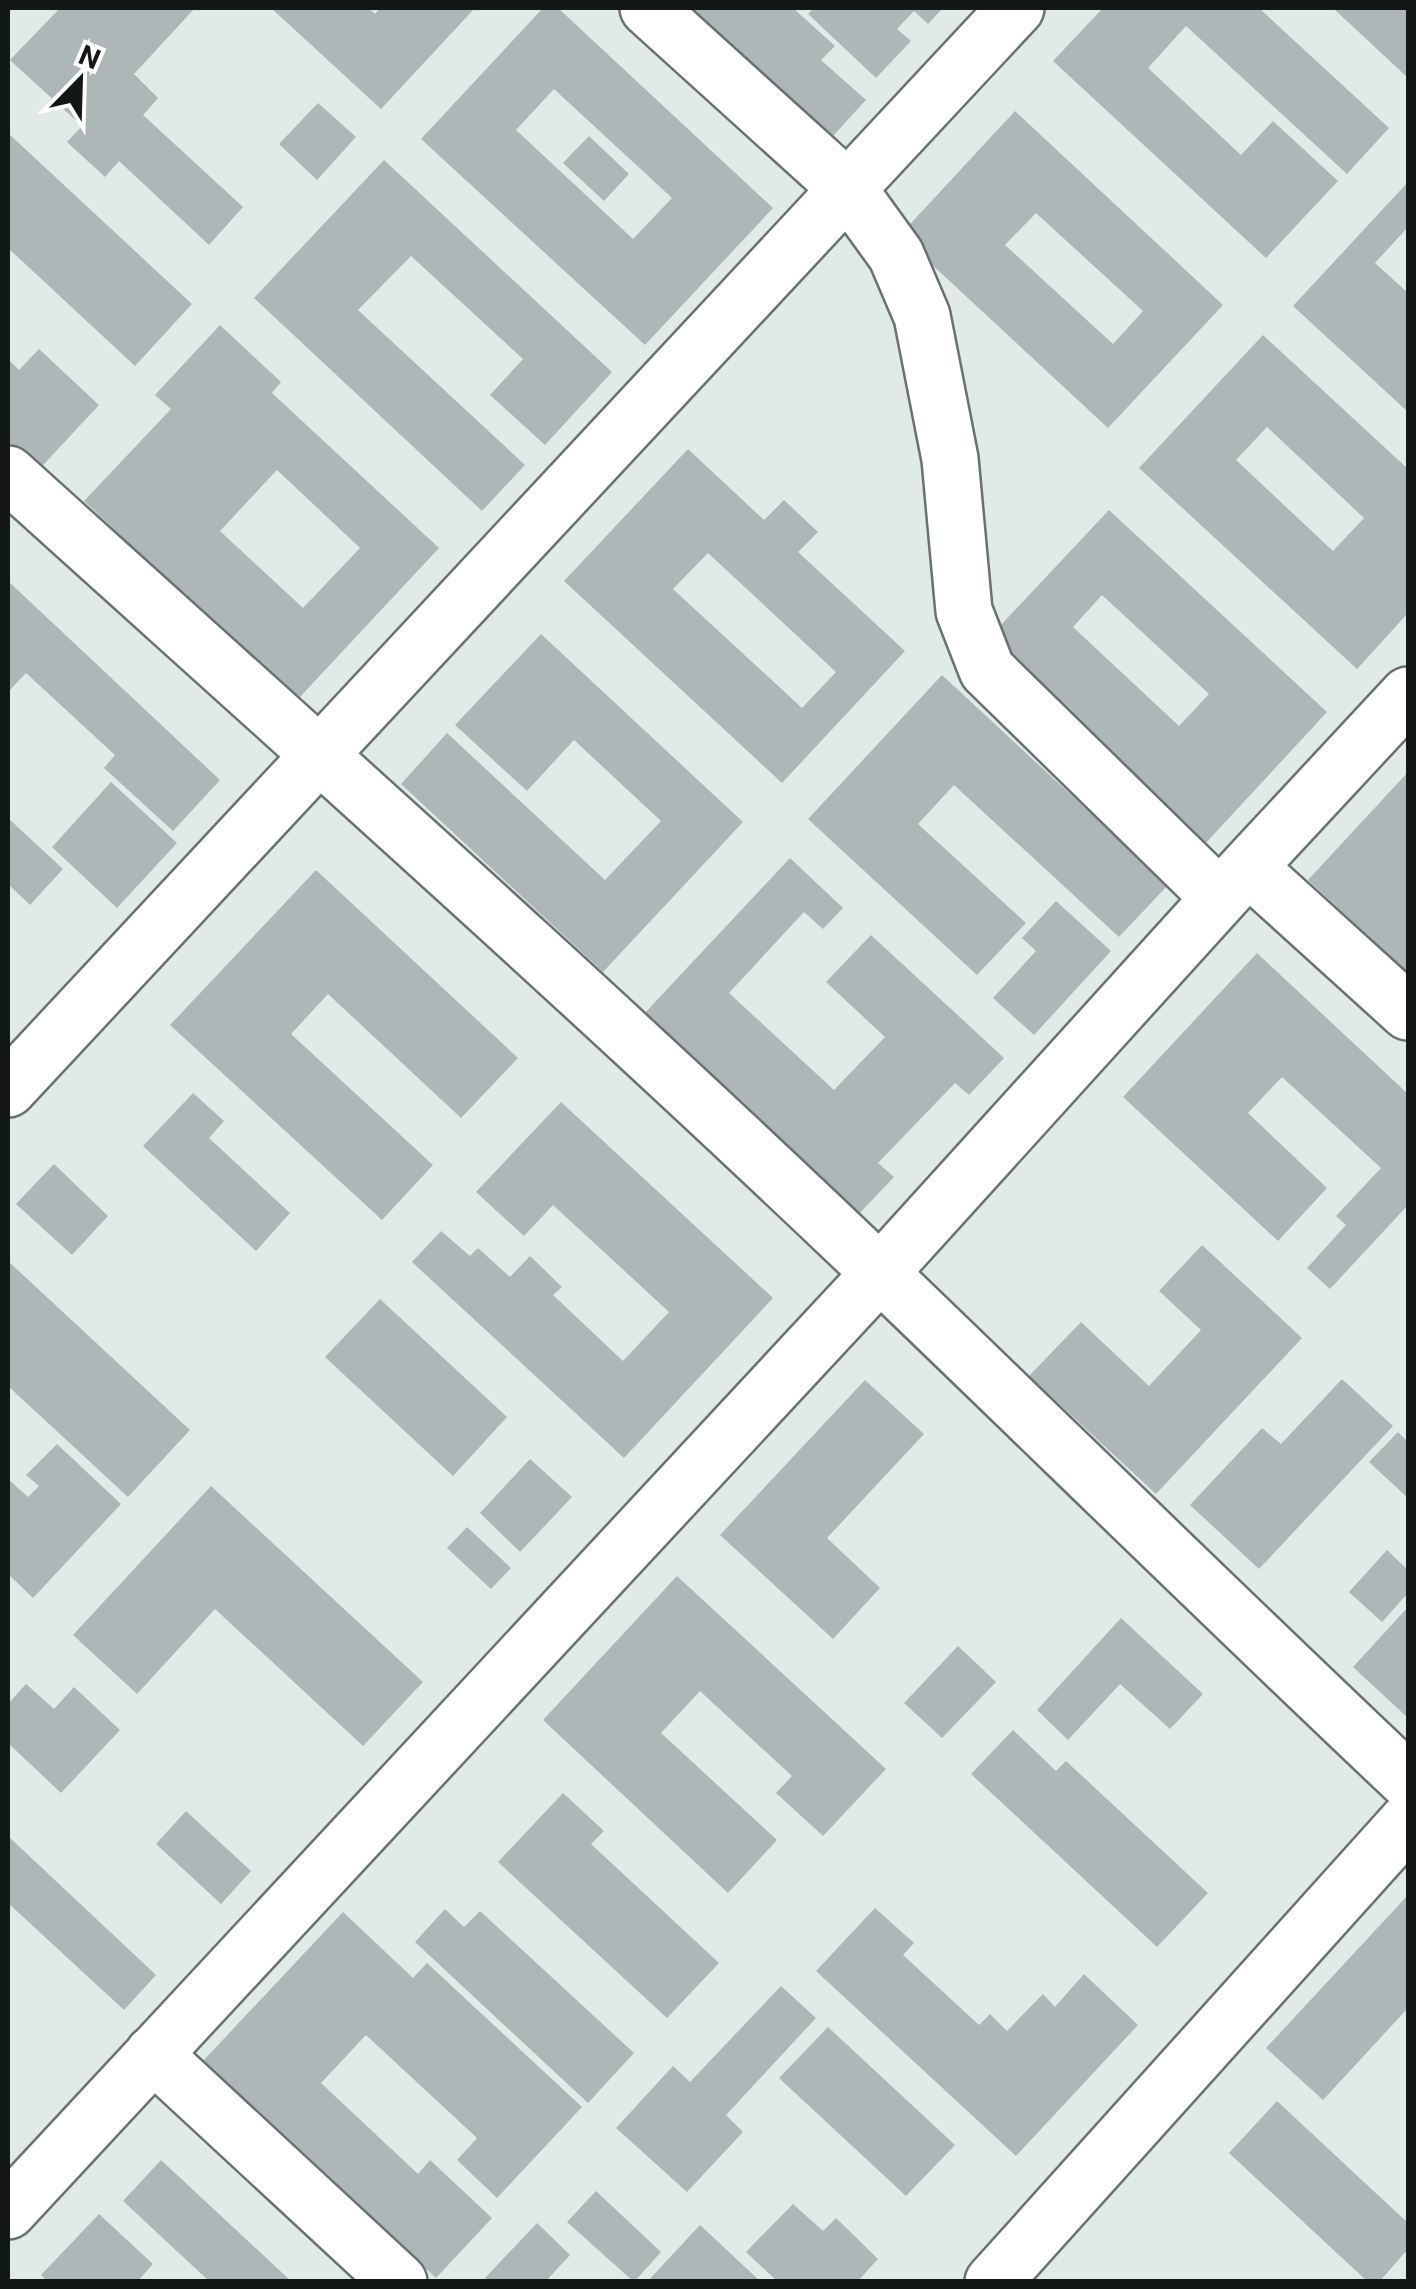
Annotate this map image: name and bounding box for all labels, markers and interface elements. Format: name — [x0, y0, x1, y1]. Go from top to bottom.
north arrow — [30, 30, 130, 130]
text: N — [74, 38, 105, 76]

